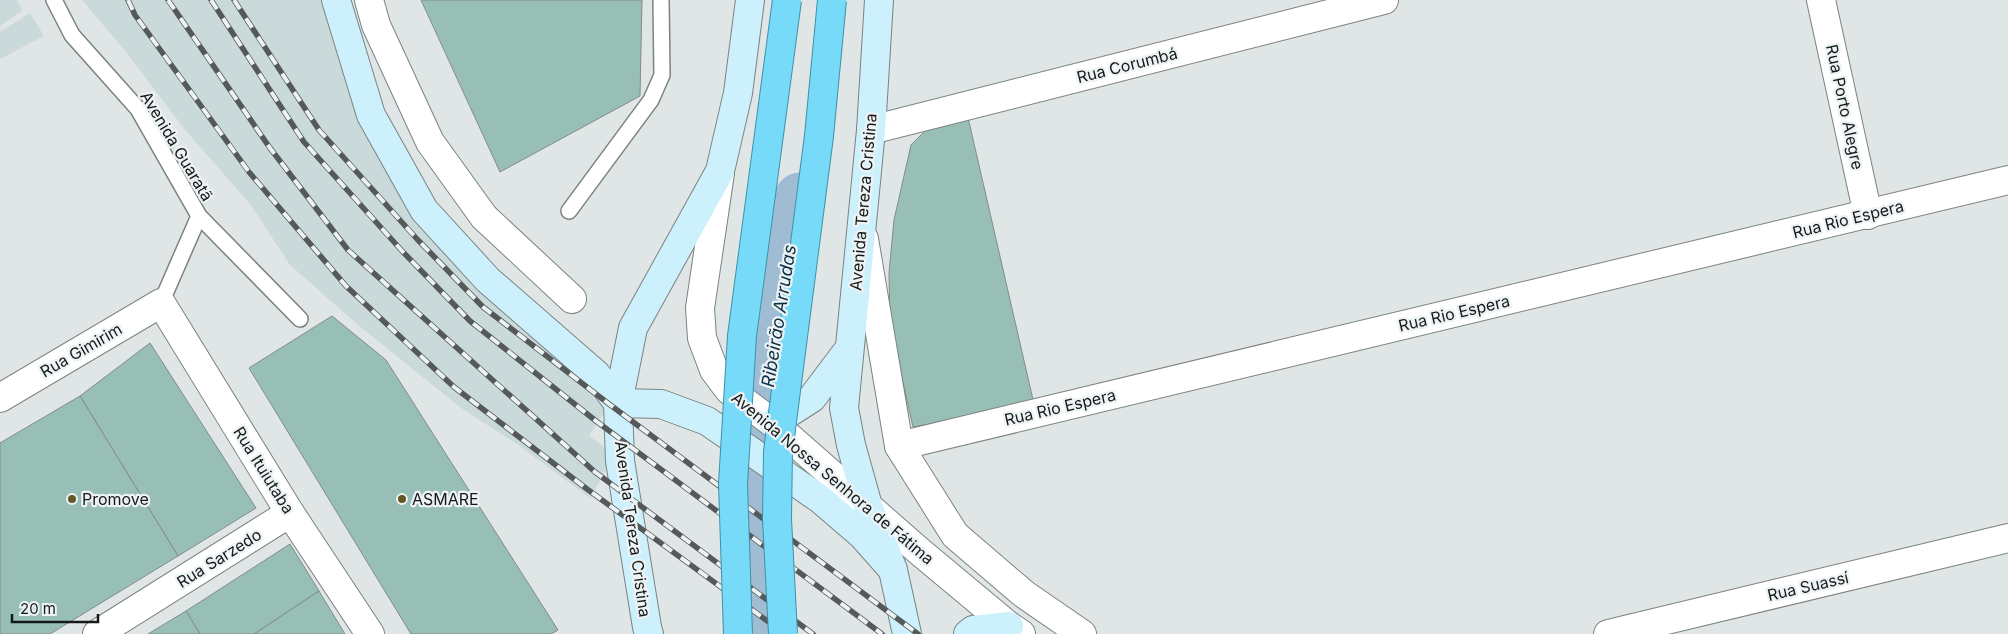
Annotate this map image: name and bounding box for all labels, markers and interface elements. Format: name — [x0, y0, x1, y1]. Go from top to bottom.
street label: Rua Corumbá — [1075, 43, 1179, 87]
street label: Rua Porto Alegre — [1822, 43, 1868, 171]
street label: Avenida Guaratã — [136, 88, 218, 204]
street label: Avenida Tereza Cristina — [845, 112, 881, 292]
street label: Rua Rio Espera — [1790, 196, 1906, 242]
water label: Ribeirão Arrudas — [757, 243, 800, 389]
street label: Rua Rio Espera — [1396, 290, 1512, 336]
street label: Rua Gimirim — [37, 319, 125, 381]
street label: Rua Rio Espera — [1002, 384, 1118, 430]
street label: Avenida Nossa Senhora de Fátima — [728, 387, 938, 569]
street label: Rua Ituiutaba — [229, 423, 299, 517]
street label: Avenida Tereza Cristina — [611, 439, 655, 619]
place label: Promove — [82, 489, 149, 509]
place label: ASMARE — [412, 489, 479, 509]
marker: Promove — [66, 493, 78, 505]
marker: ASMARE — [396, 493, 408, 505]
street label: Rua Sarzedo — [173, 524, 265, 592]
street label: Rua Suassí — [1765, 567, 1851, 605]
scale bar — [12, 592, 99, 624]
text: 20 m — [20, 599, 56, 618]

